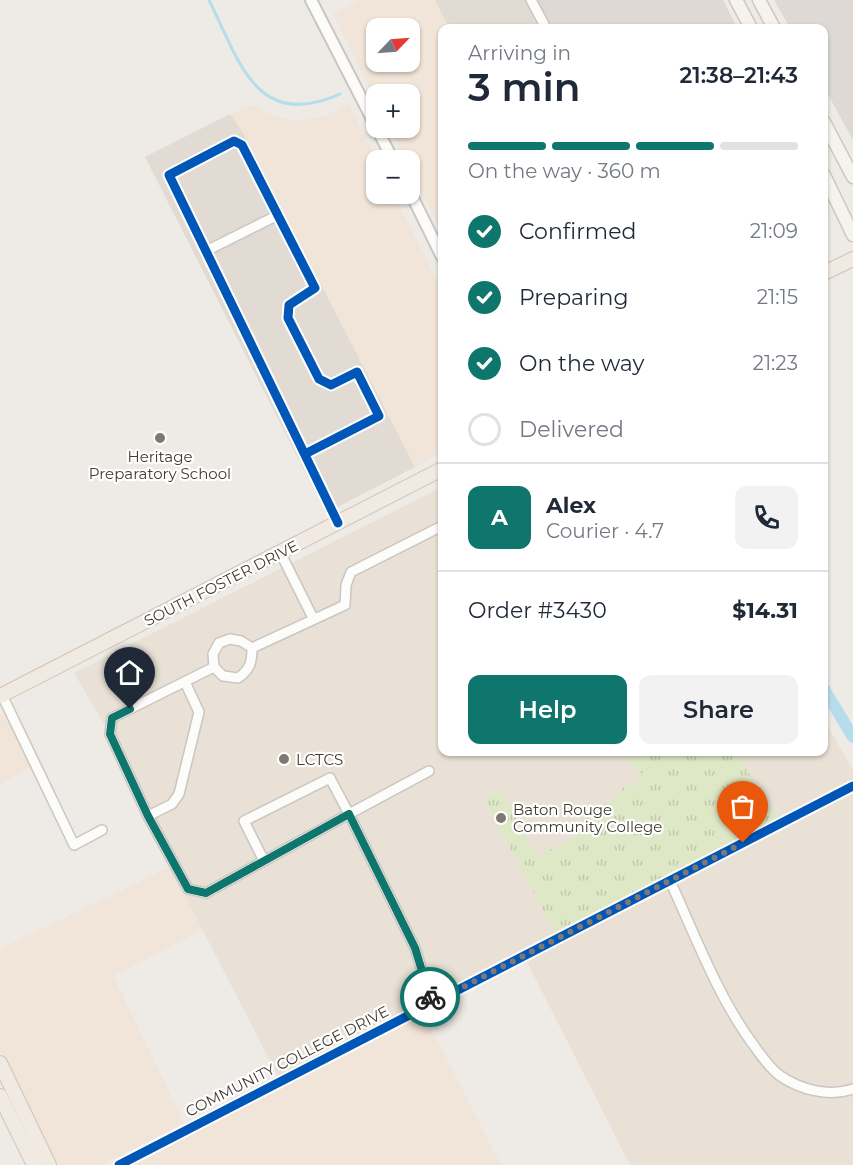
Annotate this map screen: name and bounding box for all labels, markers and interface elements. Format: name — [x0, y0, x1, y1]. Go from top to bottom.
north arrow — [366, 18, 420, 72]
map controls — [366, 18, 420, 204]
text: Arriving in — [468, 41, 571, 65]
text: 21:38–21:43 — [680, 62, 798, 89]
text: 3 min — [468, 63, 581, 111]
button: + — [366, 84, 420, 138]
button: − — [366, 150, 420, 204]
text: On the way · 360 m — [468, 159, 661, 183]
icon: check — [468, 215, 501, 248]
text: Confirmed — [519, 218, 636, 245]
text: 21:09 — [750, 219, 798, 243]
icon: check — [468, 281, 501, 314]
text: Preparing — [519, 284, 628, 311]
text: 21:15 — [757, 285, 798, 309]
icon: check — [468, 347, 501, 380]
text: On the way — [519, 350, 644, 377]
text: 21:23 — [753, 351, 798, 375]
text: Delivered — [519, 416, 624, 443]
marker: Heritage Preparatory School — [153, 431, 167, 445]
place label: Heritage Preparatory School — [89, 447, 231, 483]
button: phone — [735, 486, 798, 549]
text: Alex — [546, 492, 596, 519]
text: A — [491, 504, 508, 531]
text: Courier · 4.7 — [546, 519, 664, 543]
street label: SOUTH FOSTER DRIVE — [141, 536, 301, 630]
text: Order #3430 — [468, 597, 607, 624]
text: $14.31 — [732, 597, 798, 624]
pin — [104, 647, 155, 709]
icon: home — [113, 656, 146, 689]
button: Help — [468, 675, 627, 744]
button: Share — [639, 675, 798, 744]
place label: LCTCS — [296, 750, 343, 769]
marker: LCTCS — [277, 752, 291, 766]
pin — [717, 781, 768, 843]
icon: bag — [726, 790, 759, 823]
place label: Baton Rouge Community College — [513, 800, 662, 836]
marker: Baton Rouge Community College — [494, 811, 508, 825]
courier — [400, 967, 460, 1027]
icon: bike — [414, 981, 447, 1014]
street label: COMMUNITY COLLEGE DRIVE — [182, 1001, 392, 1121]

